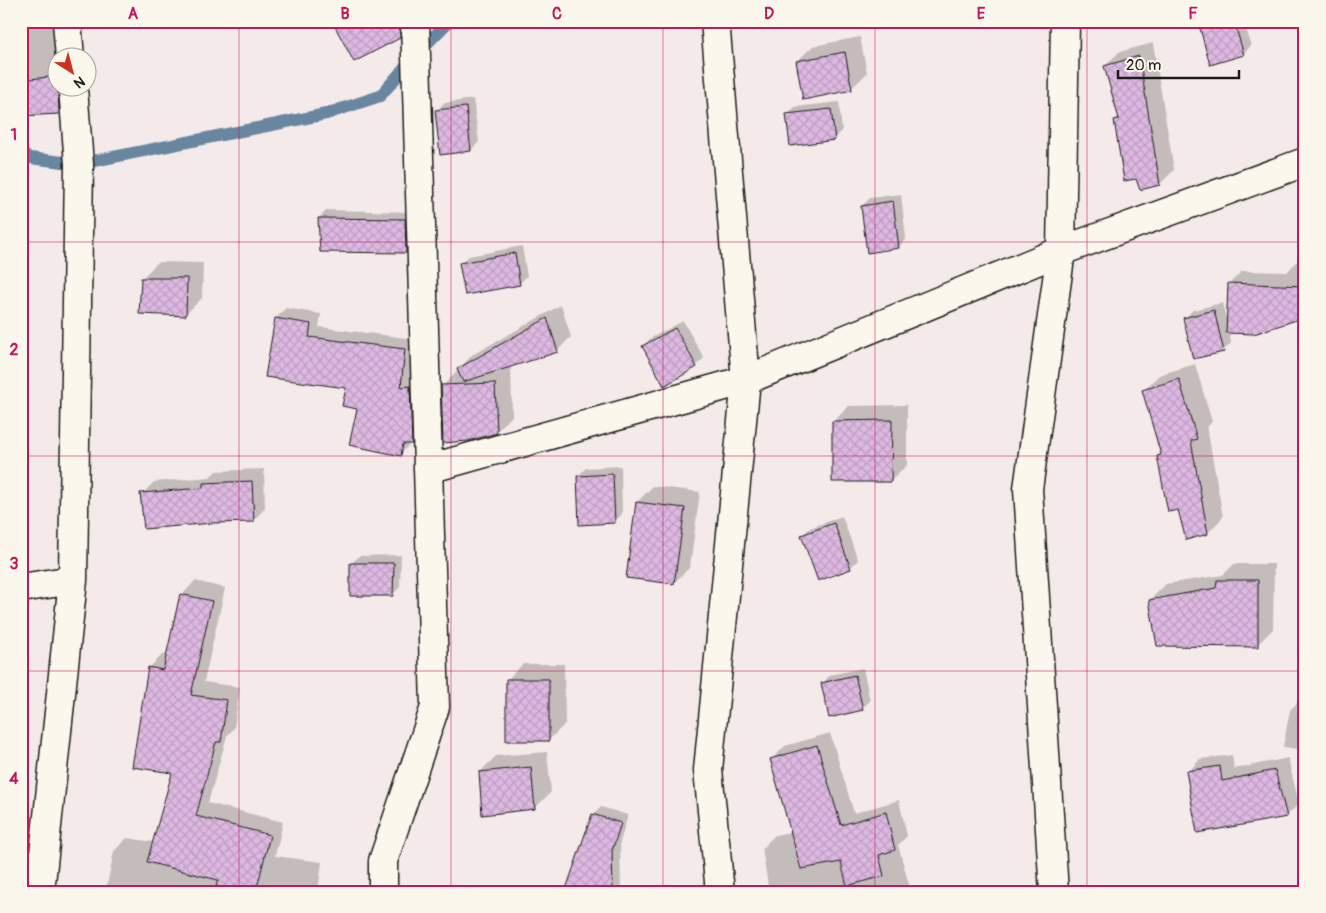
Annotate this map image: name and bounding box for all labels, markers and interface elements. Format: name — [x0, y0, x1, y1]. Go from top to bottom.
text: A — [128, 4, 139, 24]
text: B — [340, 4, 350, 24]
text: C — [552, 4, 562, 24]
text: D — [764, 4, 774, 24]
text: E — [977, 4, 986, 24]
text: F — [1188, 4, 1198, 24]
north arrow — [48, 48, 98, 98]
scale bar — [1118, 48, 1240, 80]
text: 20 m — [1126, 56, 1161, 75]
text: N — [71, 72, 88, 92]
text: 1 — [11, 125, 17, 145]
text: 2 — [10, 340, 19, 360]
text: 3 — [10, 554, 19, 574]
text: 4 — [9, 769, 19, 789]

